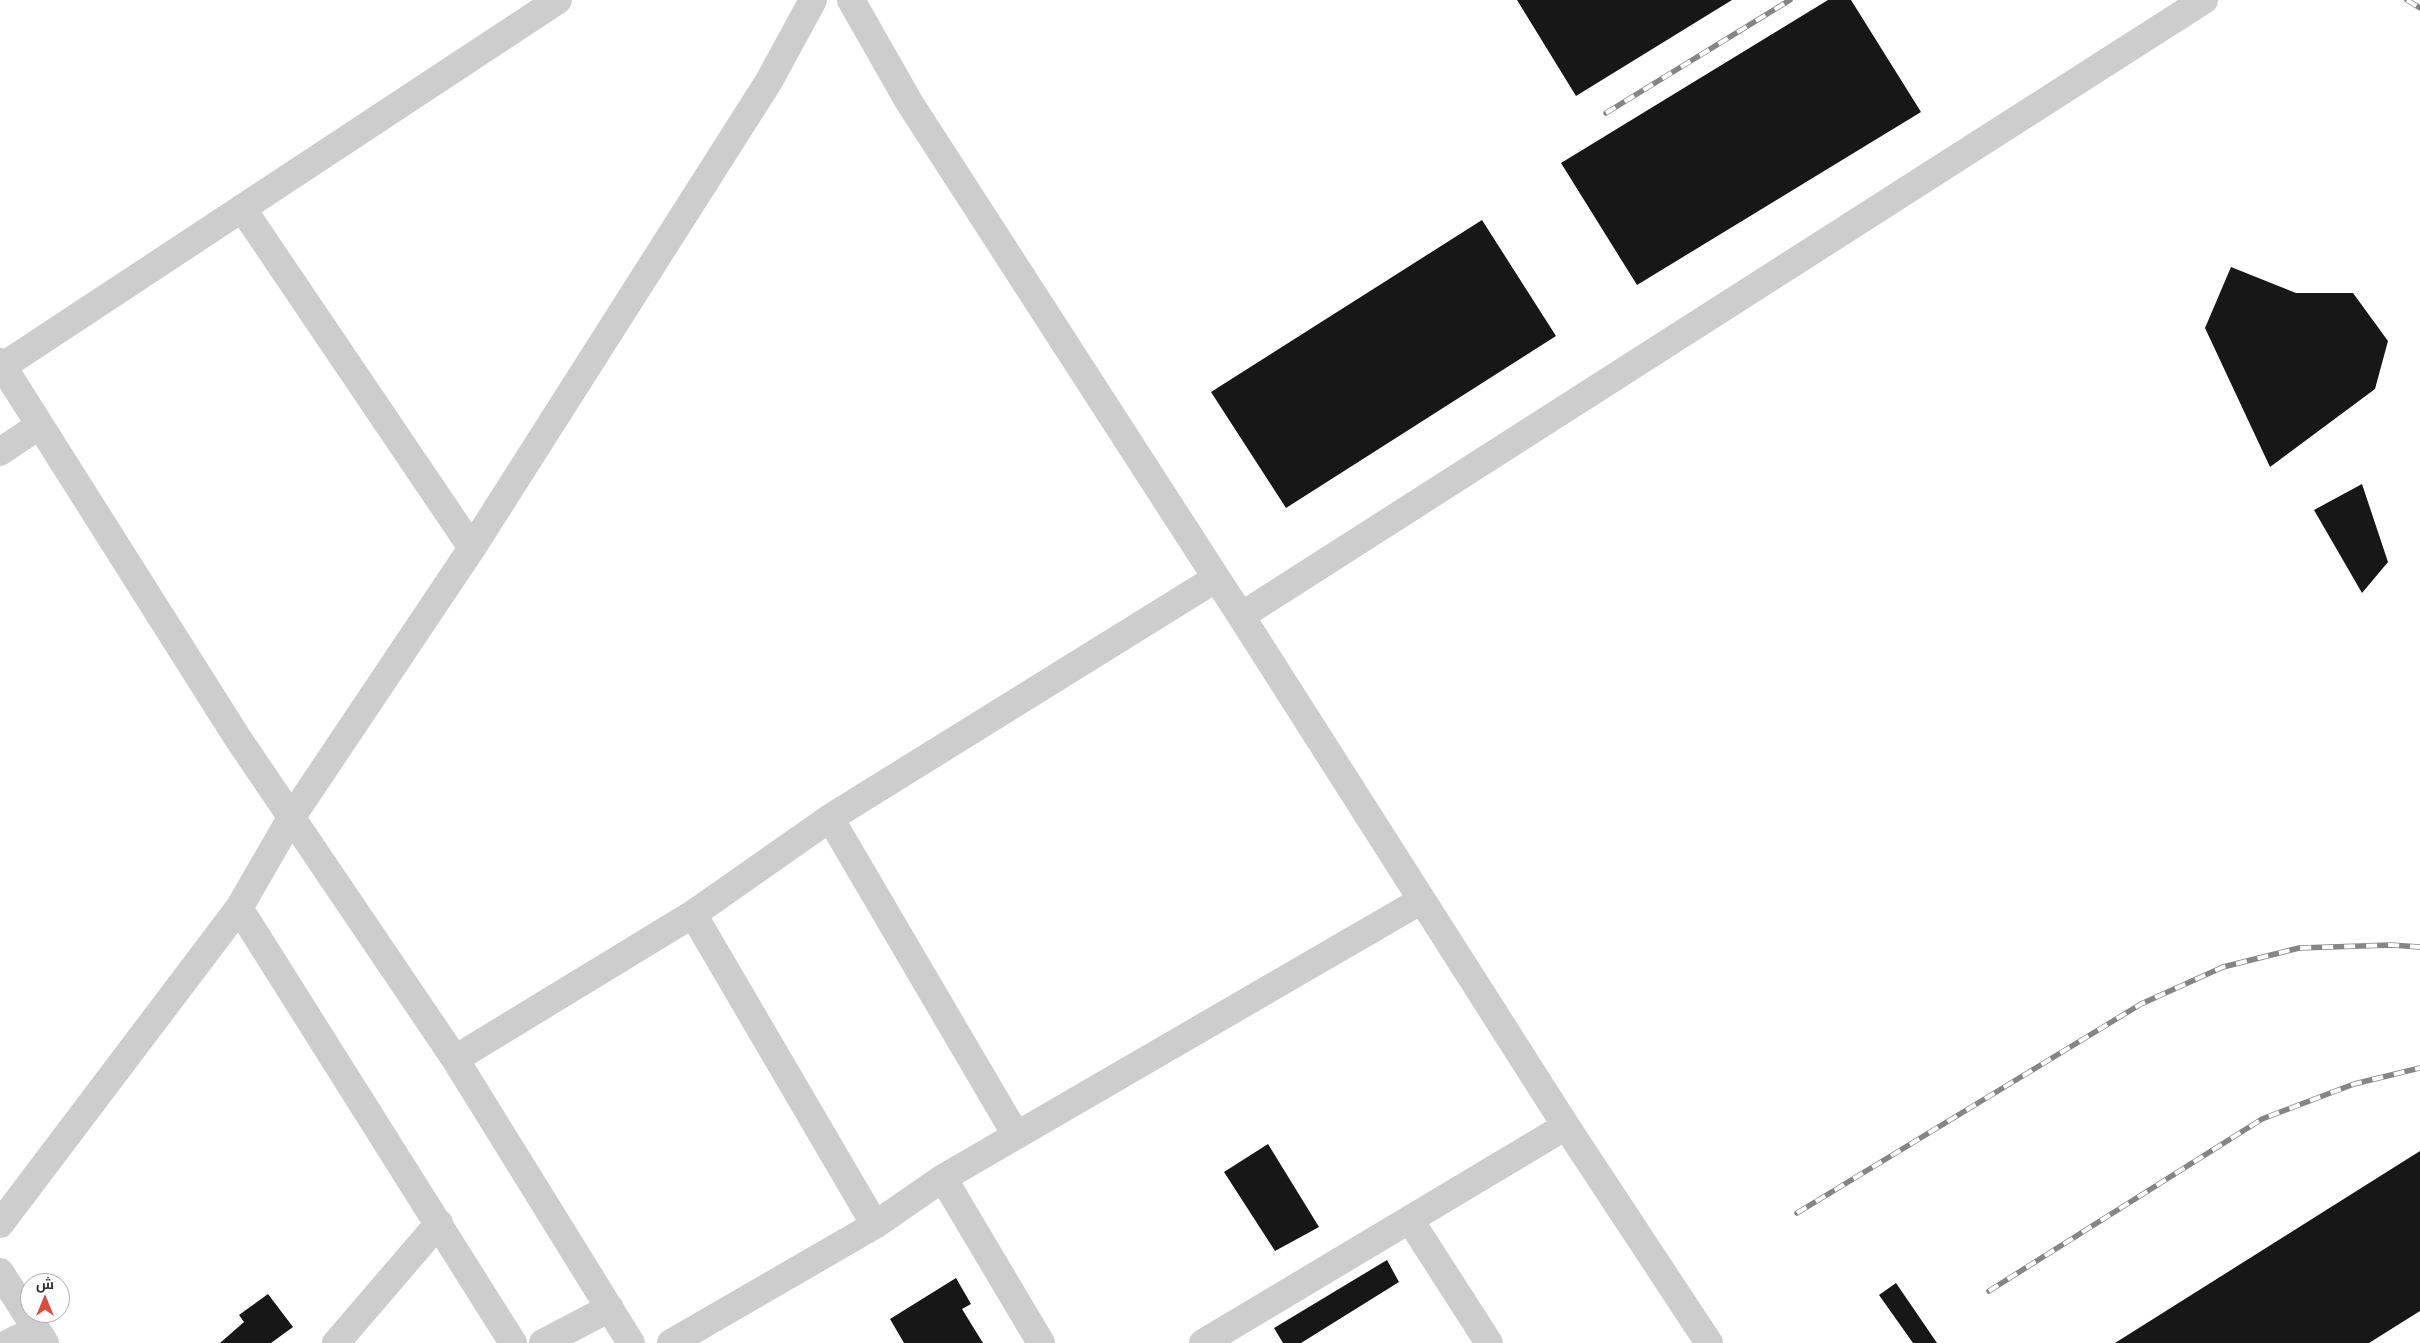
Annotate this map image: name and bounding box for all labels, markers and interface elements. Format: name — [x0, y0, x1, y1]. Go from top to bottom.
north arrow — [20, 1273, 70, 1323]
text: ش — [36, 1276, 54, 1292]

